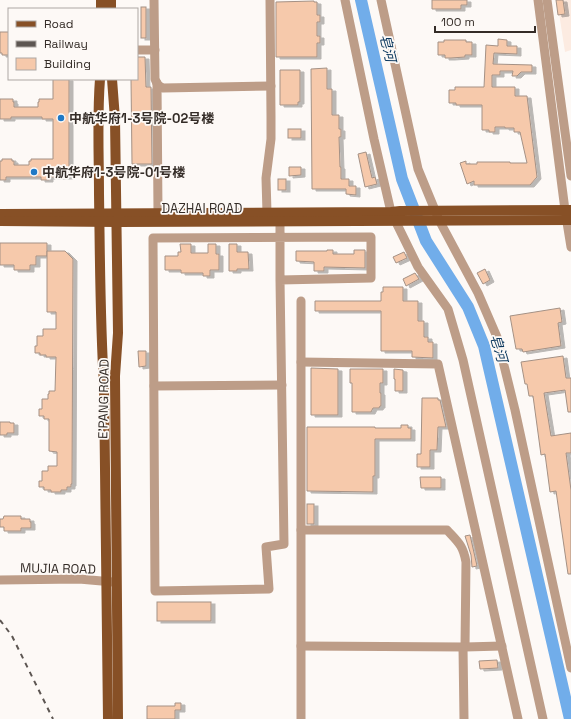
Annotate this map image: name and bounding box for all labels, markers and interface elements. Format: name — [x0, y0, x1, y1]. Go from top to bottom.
legend — [8, 8, 138, 80]
scale bar — [435, 8, 535, 34]
text: 100 m — [441, 14, 475, 30]
text: Road — [44, 16, 73, 32]
water label: 皂河 — [376, 32, 401, 67]
text: Railway — [44, 36, 88, 52]
text: Building — [44, 56, 91, 72]
place label: 中航华府1-3号院-02号楼 — [69, 110, 214, 127]
marker: 中航华府1-3号院-02号楼 — [56, 113, 66, 123]
place label: 中航华府1-3号院-01号楼 — [42, 164, 185, 181]
marker: 中航华府1-3号院-01号楼 — [29, 167, 39, 177]
street label: DAZHAI ROAD — [161, 200, 243, 217]
water label: 皂河 — [486, 332, 512, 367]
street label: E'PANG ROAD — [94, 359, 113, 439]
street label: MUJIA ROAD — [20, 559, 96, 578]

